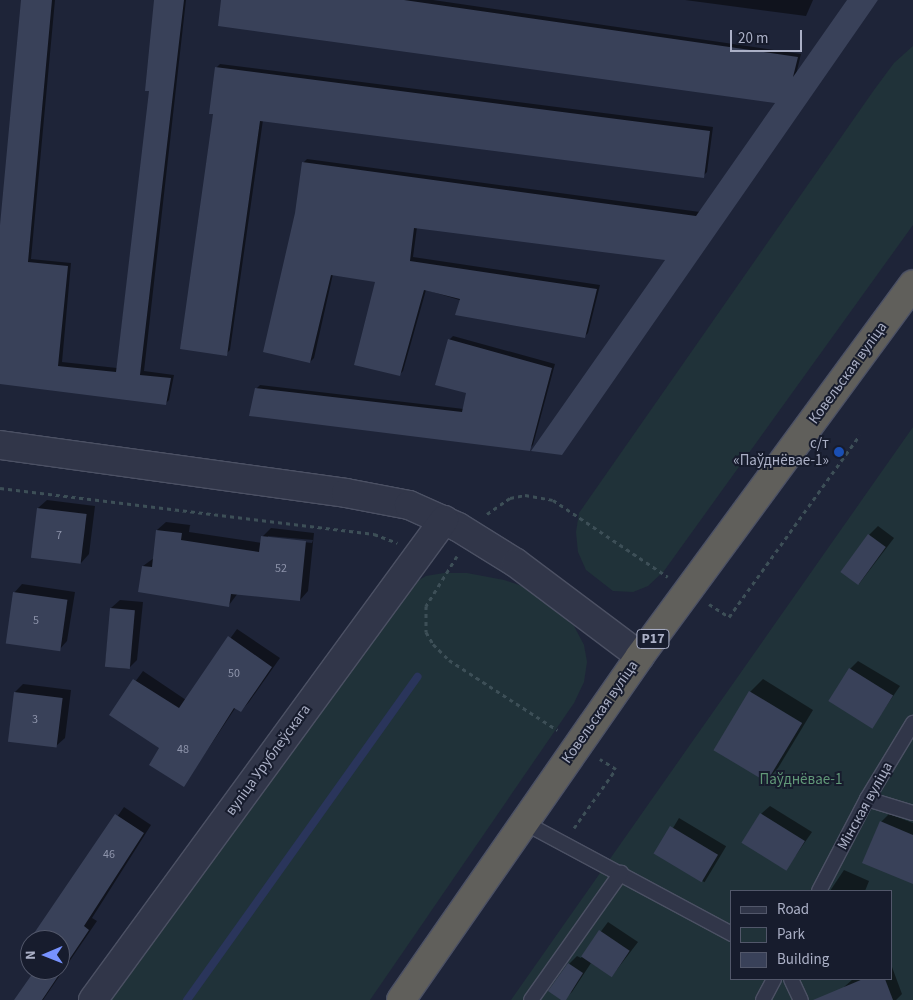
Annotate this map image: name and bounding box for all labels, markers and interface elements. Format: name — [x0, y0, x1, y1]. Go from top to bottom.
scale bar — [733, 20, 806, 52]
text: 20 m — [738, 28, 768, 49]
street label: Ковельская вуліца — [805, 319, 891, 427]
place label: с/т «Паўднёвае-1» — [733, 434, 829, 469]
marker: с/т «Паўднёвае-1» — [833, 446, 845, 458]
house number: 7 — [56, 529, 62, 543]
house number: 52 — [275, 562, 287, 576]
house number: 5 — [33, 614, 39, 628]
road number: Р17 — [636, 628, 670, 650]
street label: Ковельская вуліца — [558, 657, 642, 767]
house number: 50 — [228, 667, 240, 681]
street label: вуліца Урублеўскага — [222, 701, 314, 819]
house number: 3 — [32, 713, 38, 727]
house number: 48 — [177, 743, 189, 757]
street label: Мінская вуліца — [833, 759, 897, 853]
park label: Паўднёвае-1 — [760, 771, 842, 789]
house number: 46 — [103, 848, 115, 862]
legend — [730, 890, 893, 980]
text: Road — [777, 899, 809, 920]
text: Park — [777, 924, 805, 945]
north arrow — [20, 930, 70, 980]
text: Building — [777, 949, 829, 970]
text: N — [21, 950, 41, 960]

